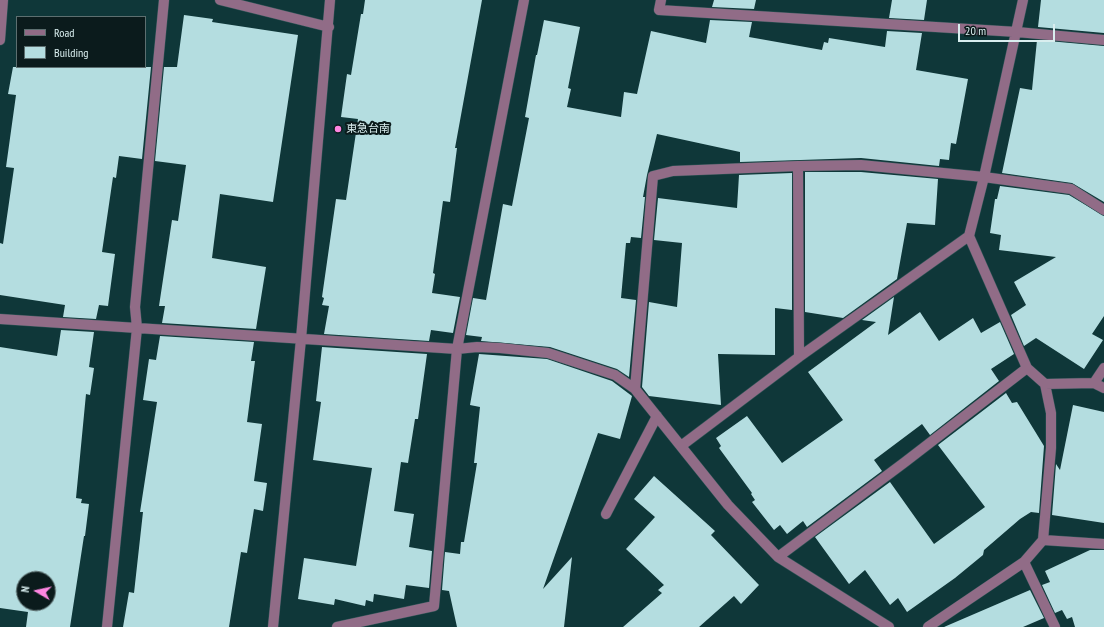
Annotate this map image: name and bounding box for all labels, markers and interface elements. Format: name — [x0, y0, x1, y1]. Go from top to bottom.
legend — [16, 16, 146, 68]
scale bar — [960, 16, 1057, 42]
text: 20 m — [965, 23, 986, 38]
text: Road — [54, 25, 74, 40]
text: Building — [54, 45, 89, 60]
place label: 東急台南 — [346, 122, 390, 136]
marker: 東急台南 — [333, 124, 343, 134]
north arrow — [16, 571, 56, 611]
text: N — [18, 585, 33, 593]

